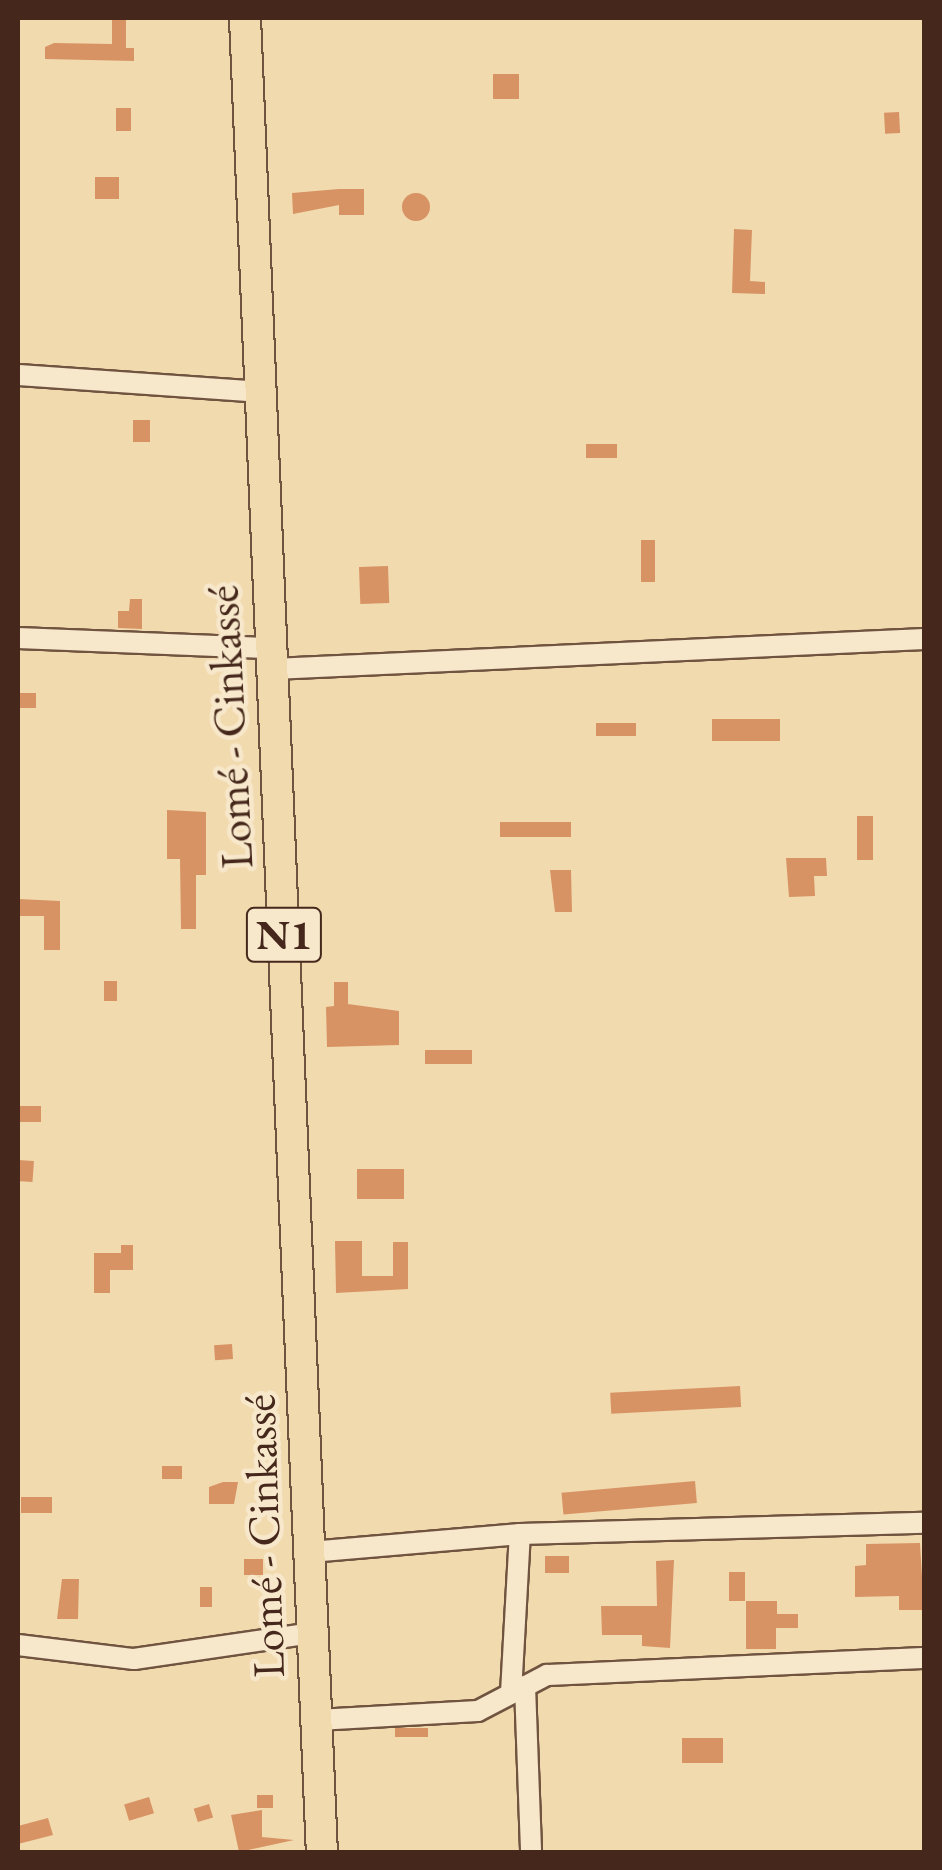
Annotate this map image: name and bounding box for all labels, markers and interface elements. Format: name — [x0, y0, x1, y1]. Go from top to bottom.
street label: Lomé - Cinkassé — [196, 584, 264, 870]
road number: N1 — [244, 898, 324, 972]
street label: Lomé - Cinkassé — [232, 1393, 296, 1679]

